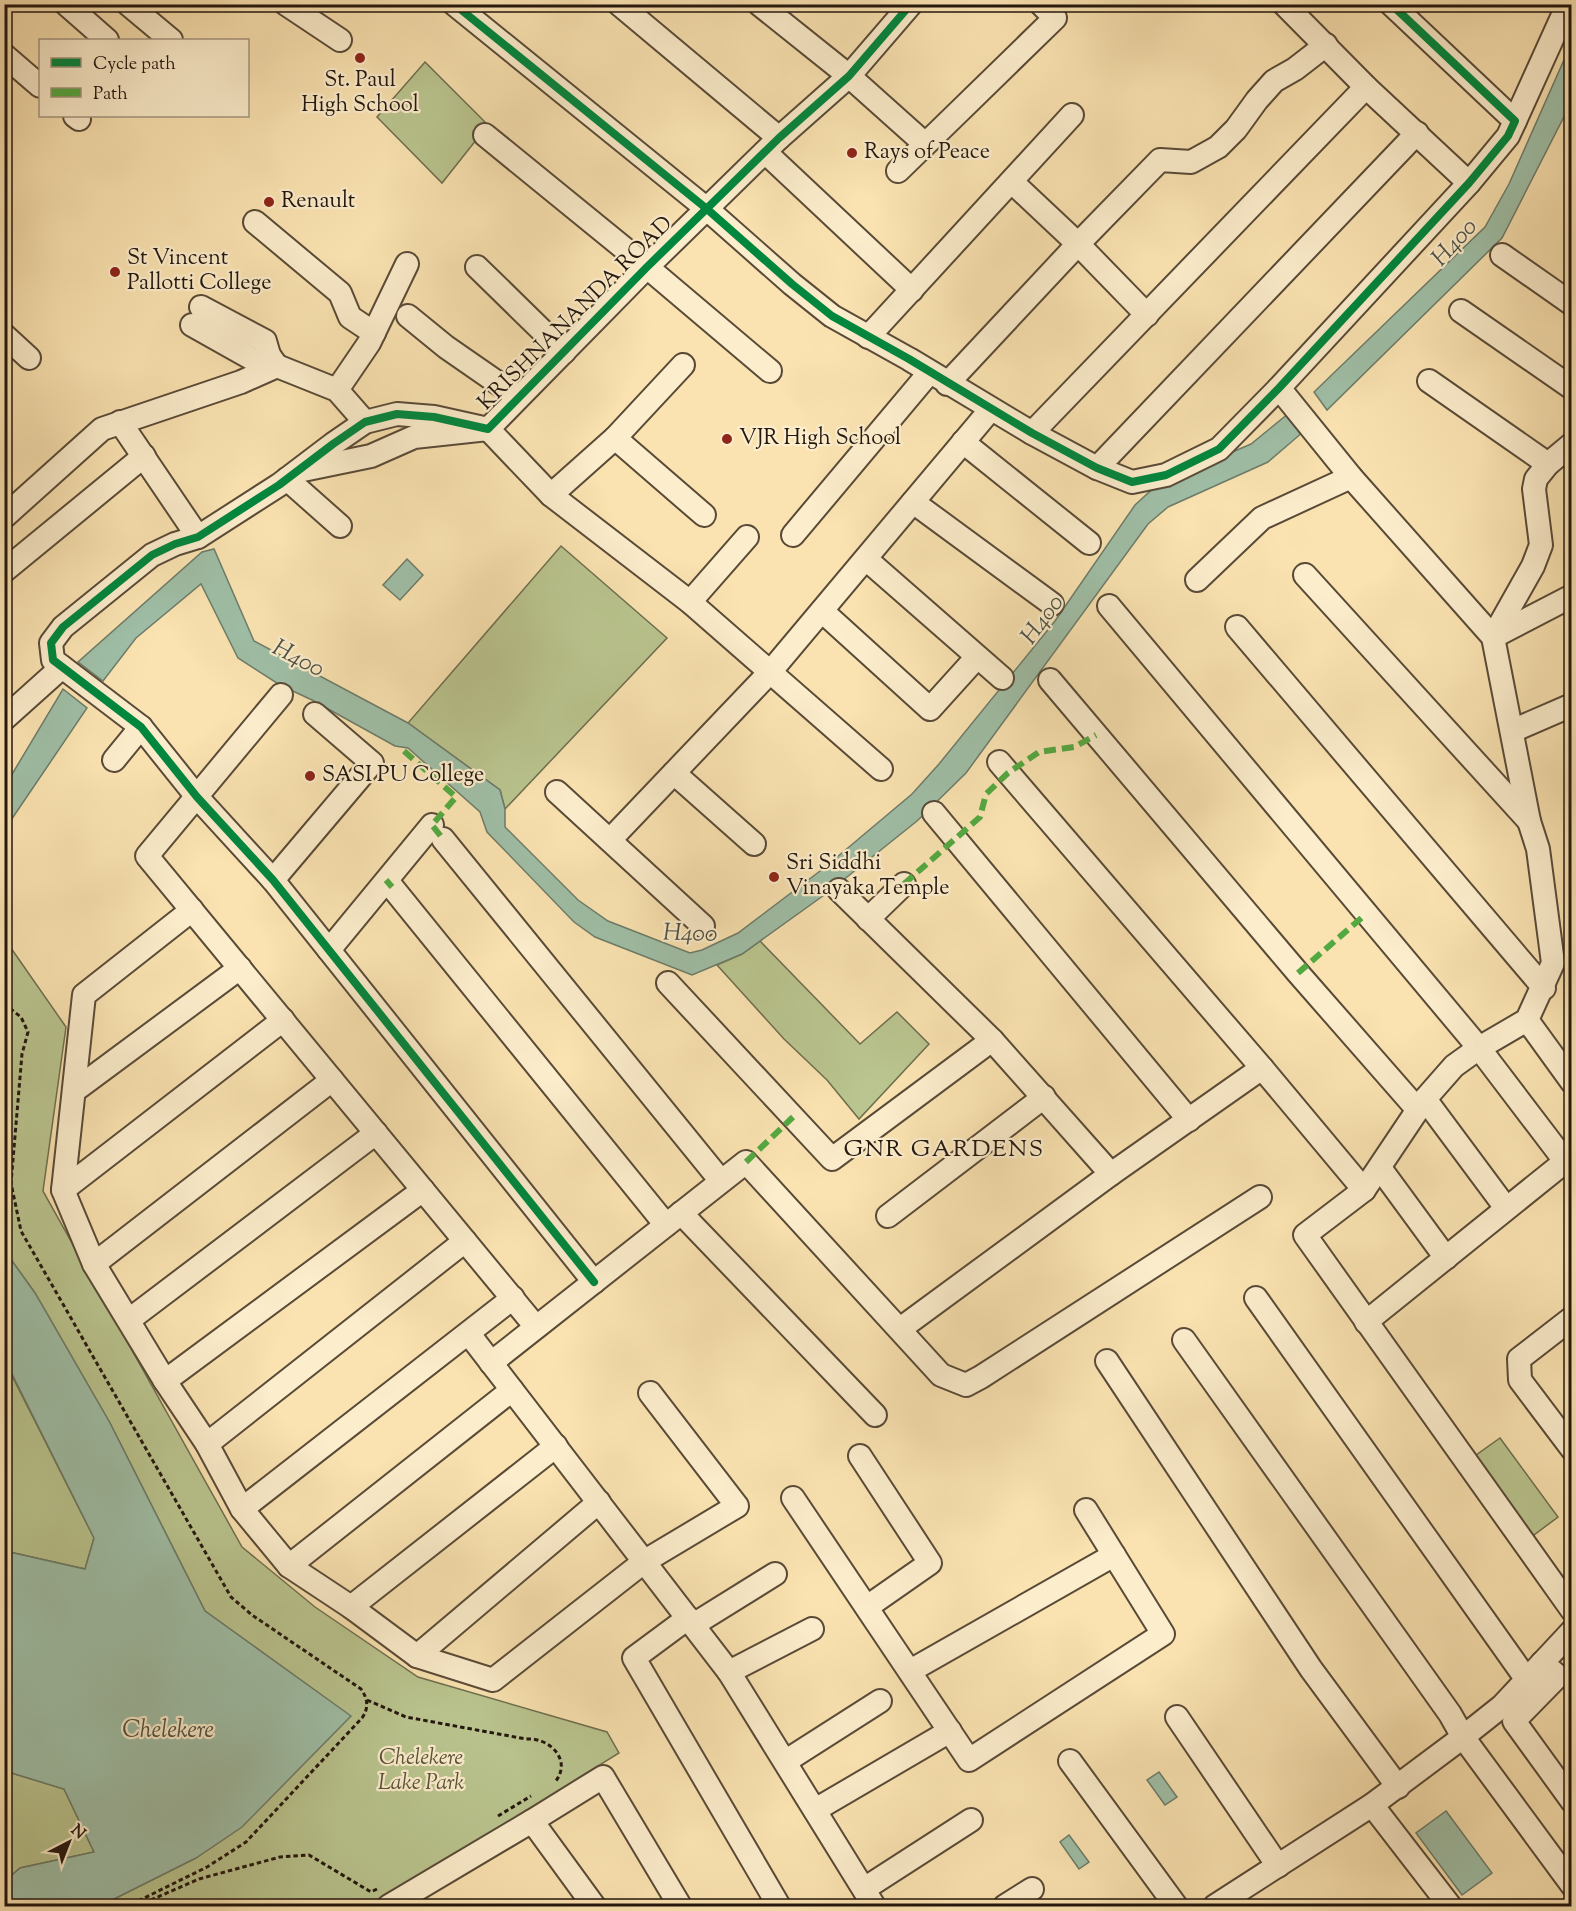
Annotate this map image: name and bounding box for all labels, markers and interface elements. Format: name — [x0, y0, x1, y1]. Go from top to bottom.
legend — [39, 39, 249, 117]
marker: St. Paul High School — [353, 51, 367, 65]
text: Cycle path — [93, 52, 176, 78]
place label: St. Paul High School — [301, 65, 419, 122]
text: Path — [93, 82, 128, 108]
place label: Rays of Peace — [864, 137, 990, 169]
marker: Rays of Peace — [845, 146, 859, 160]
place label: Renault — [281, 186, 356, 218]
marker: Renault — [262, 195, 276, 209]
street label: KRISHNANANDA ROAD — [471, 209, 681, 419]
water label: H400 — [1424, 211, 1486, 275]
place label: St Vincent Pallotti College — [127, 243, 271, 300]
marker: St Vincent Pallotti College — [108, 265, 122, 279]
place label: VJR High School — [739, 423, 901, 455]
marker: VJR High School — [720, 432, 734, 446]
water label: H400 — [1013, 588, 1073, 652]
water label: H400 — [266, 631, 330, 687]
place label: SASI PU College — [322, 760, 484, 792]
marker: SASI PU College — [303, 769, 317, 783]
place label: Sri Siddhi Vinayaka Temple — [786, 848, 949, 905]
marker: Sri Siddhi Vinayaka Temple — [767, 870, 781, 884]
water label: H400 — [662, 917, 718, 951]
district label: GNR GARDENS — [844, 1133, 1044, 1167]
water label: Chelekere — [122, 1714, 214, 1748]
park label: Chelekere Lake Park — [378, 1743, 464, 1800]
north arrow — [39, 1812, 99, 1872]
text: N — [65, 1820, 90, 1846]

